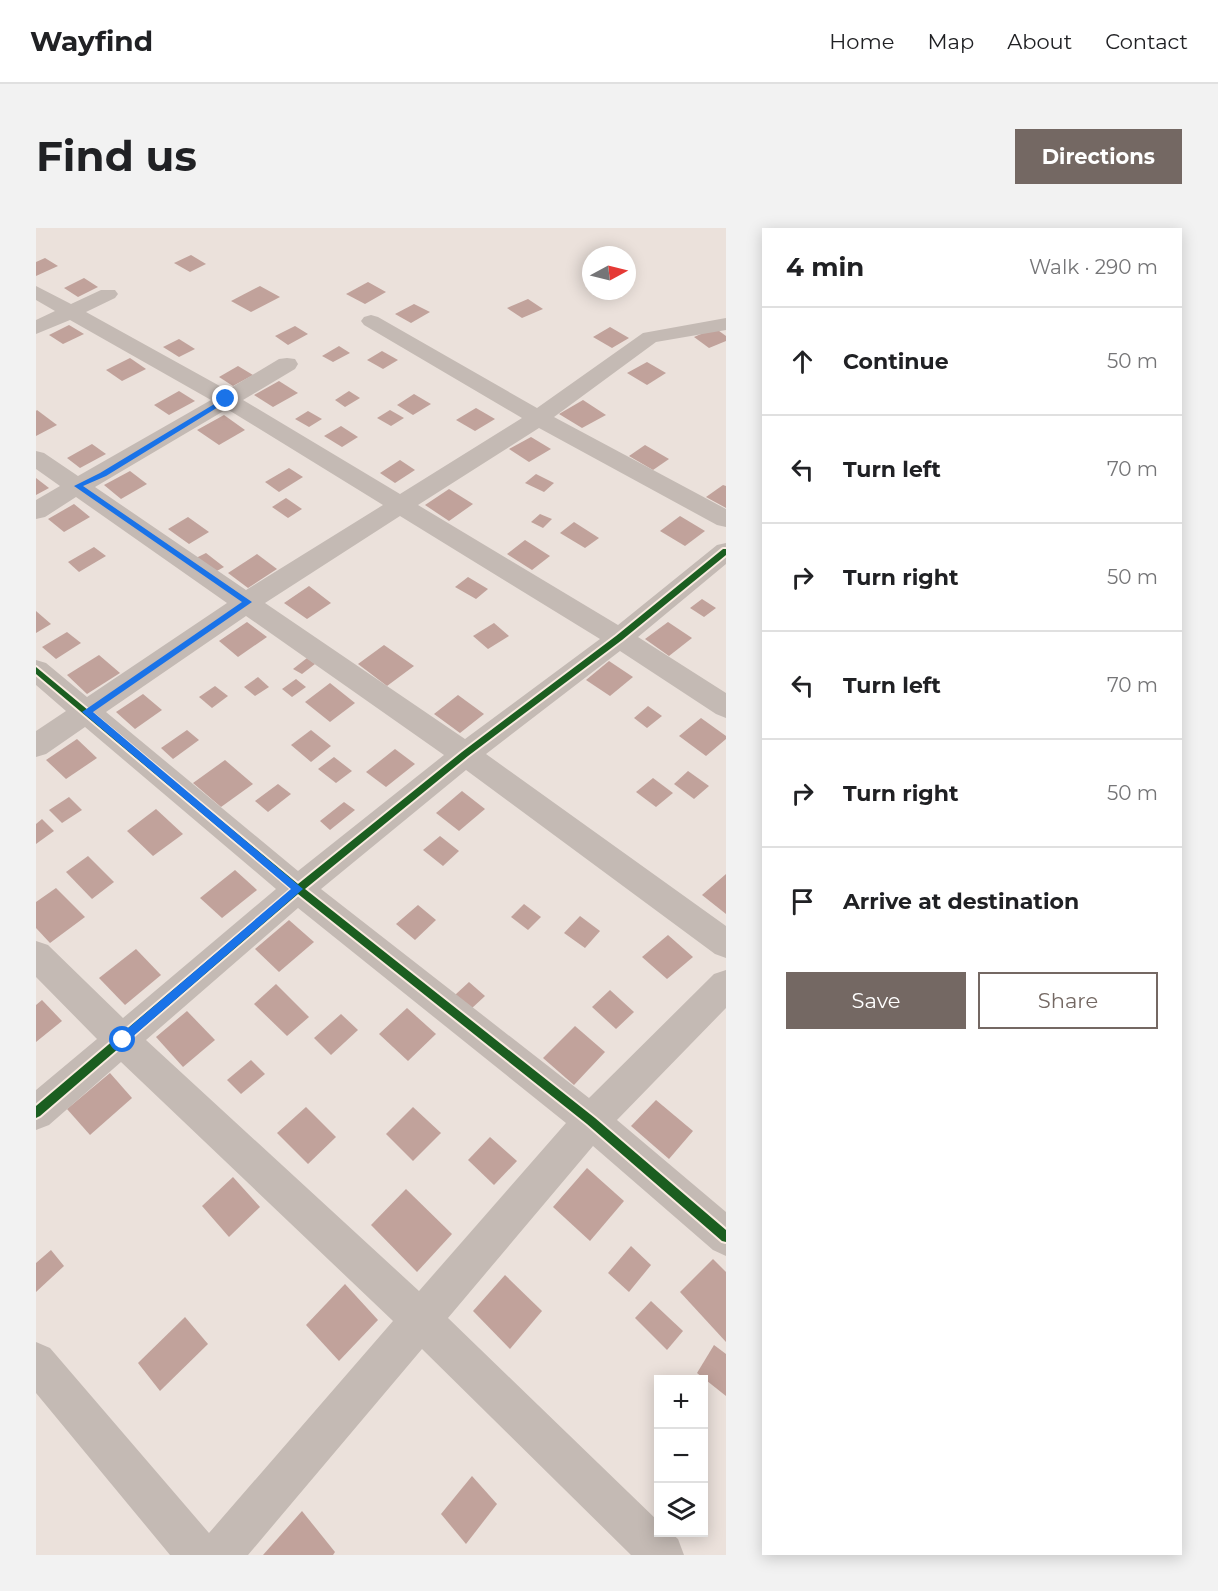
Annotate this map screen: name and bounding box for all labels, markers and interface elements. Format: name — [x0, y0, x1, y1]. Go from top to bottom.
text: Wayfind — [30, 24, 153, 58]
text: Home — [829, 29, 894, 54]
text: Map — [927, 29, 974, 54]
text: About — [1007, 29, 1072, 54]
text: Contact — [1105, 29, 1188, 54]
button: Directions — [1015, 129, 1182, 184]
text: Find us — [36, 130, 197, 182]
north arrow — [582, 246, 636, 300]
text: 4 min — [786, 251, 864, 283]
text: Walk · 290 m — [1029, 255, 1158, 279]
icon: ahead — [786, 345, 819, 378]
text: Continue — [843, 348, 949, 375]
text: 50 m — [1107, 349, 1158, 373]
route end — [212, 385, 238, 411]
icon: left — [786, 453, 819, 486]
text: Turn left — [843, 456, 941, 483]
text: 70 m — [1107, 457, 1158, 481]
icon: right — [786, 561, 819, 594]
text: Turn right — [843, 564, 958, 591]
text: 50 m — [1107, 565, 1158, 589]
icon: left — [786, 669, 819, 702]
text: Turn left — [843, 672, 941, 699]
text: 70 m — [1107, 673, 1158, 697]
icon: right — [786, 777, 819, 810]
text: Turn right — [843, 780, 958, 807]
text: 50 m — [1107, 781, 1158, 805]
icon: arrive — [786, 885, 819, 918]
text: Arrive at destination — [843, 888, 1079, 915]
button: Save — [786, 972, 966, 1029]
button: Share — [978, 972, 1158, 1029]
route start — [109, 1026, 135, 1052]
map controls — [654, 1375, 708, 1537]
button: + — [654, 1375, 708, 1429]
button: − — [654, 1429, 708, 1483]
button: layers — [654, 1483, 708, 1537]

